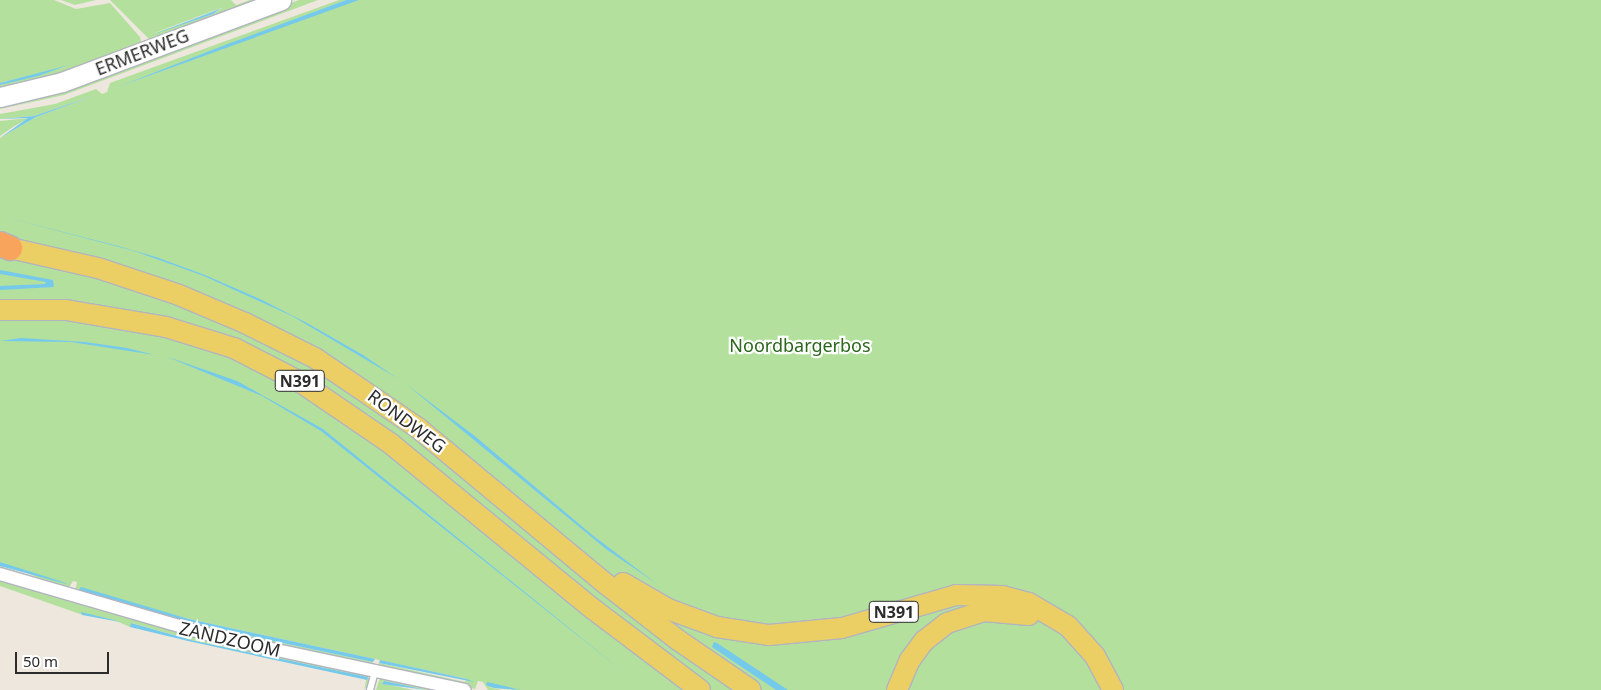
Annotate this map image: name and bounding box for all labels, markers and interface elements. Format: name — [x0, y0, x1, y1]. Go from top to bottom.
street label: ERMERWEG — [92, 24, 192, 80]
park label: Noordbargerbos — [729, 334, 871, 356]
road number: N391 — [274, 368, 326, 394]
street label: RONDWEG — [364, 385, 450, 457]
road number: N391 — [868, 598, 920, 626]
street label: ZANDZOOM — [177, 617, 283, 661]
scale bar — [18, 642, 111, 674]
text: 50 m — [23, 651, 58, 671]

